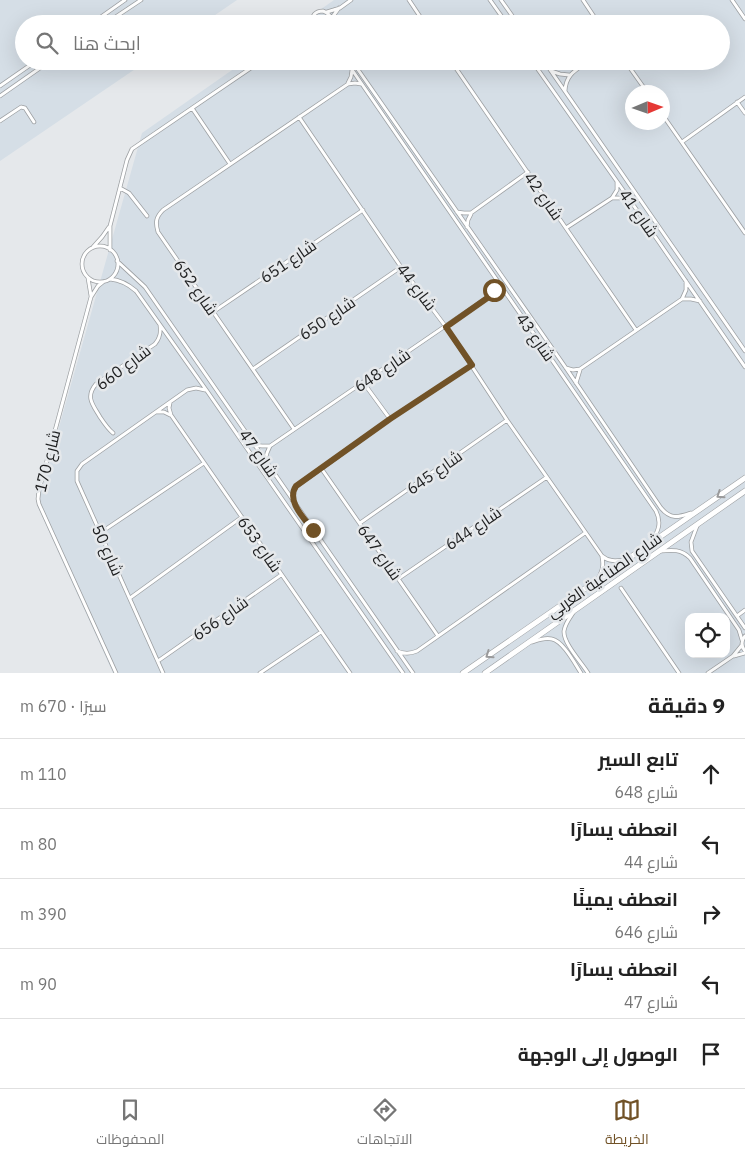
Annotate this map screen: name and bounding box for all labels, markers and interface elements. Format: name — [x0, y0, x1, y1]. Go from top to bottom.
search box — [15, 15, 730, 70]
icon: search — [33, 29, 61, 57]
text: ابحث هنا — [73, 31, 141, 55]
north arrow — [625, 85, 670, 130]
street label: شارع 42 — [519, 168, 568, 225]
street label: شارع 41 — [614, 185, 663, 242]
street label: شارع 651 — [256, 235, 321, 289]
street label: شارع 652 — [168, 255, 222, 320]
street label: شارع 44 — [391, 259, 441, 316]
route start — [483, 279, 506, 302]
street label: شارع 650 — [295, 292, 360, 346]
street label: شارع 43 — [511, 309, 560, 366]
street label: شارع 660 — [92, 340, 156, 396]
street label: شارع 648 — [350, 344, 415, 398]
street label: شارع 47 — [234, 425, 283, 482]
street label: شارع 170 — [30, 428, 66, 495]
street label: شارع 645 — [402, 446, 467, 500]
one-way arrow — [716, 489, 726, 498]
street label: شارع 644 — [441, 502, 506, 556]
street label: شارع 653 — [232, 512, 286, 577]
route end — [302, 519, 325, 542]
street label: شارع 647 — [352, 520, 406, 585]
street label: شارع 50 — [86, 521, 128, 580]
street label: شارع الصناعية الغربي — [543, 528, 668, 625]
street label: شارع 656 — [188, 592, 253, 646]
map controls — [685, 613, 730, 658]
button: locate — [685, 613, 730, 658]
one-way arrow — [486, 649, 495, 658]
text: 9 دقيقة — [648, 691, 725, 719]
text: سيرًا · 670 m — [20, 696, 106, 716]
text: تابع السير — [598, 747, 678, 771]
icon: ahead — [697, 760, 725, 788]
text: 110 m — [20, 764, 67, 784]
text: شارع 648 — [614, 782, 678, 802]
text: انعطف يسارًا — [570, 817, 678, 841]
icon: left — [697, 830, 725, 858]
text: 80 m — [20, 834, 57, 854]
text: شارع 44 — [624, 852, 678, 872]
text: انعطف يمينًا — [572, 887, 678, 911]
icon: right — [697, 900, 725, 928]
text: 390 m — [20, 904, 67, 924]
text: شارع 646 — [614, 922, 678, 942]
text: انعطف يسارًا — [570, 957, 678, 981]
icon: left — [697, 970, 725, 998]
text: 90 m — [20, 974, 57, 994]
text: شارع 47 — [624, 992, 678, 1012]
icon: arrive — [697, 1040, 725, 1068]
text: الوصول إلى الوجهة — [518, 1042, 678, 1066]
tab: المحفوظات — [96, 1096, 164, 1152]
tab: الاتجاهات — [357, 1096, 412, 1152]
tab: الخريطة — [605, 1096, 649, 1152]

